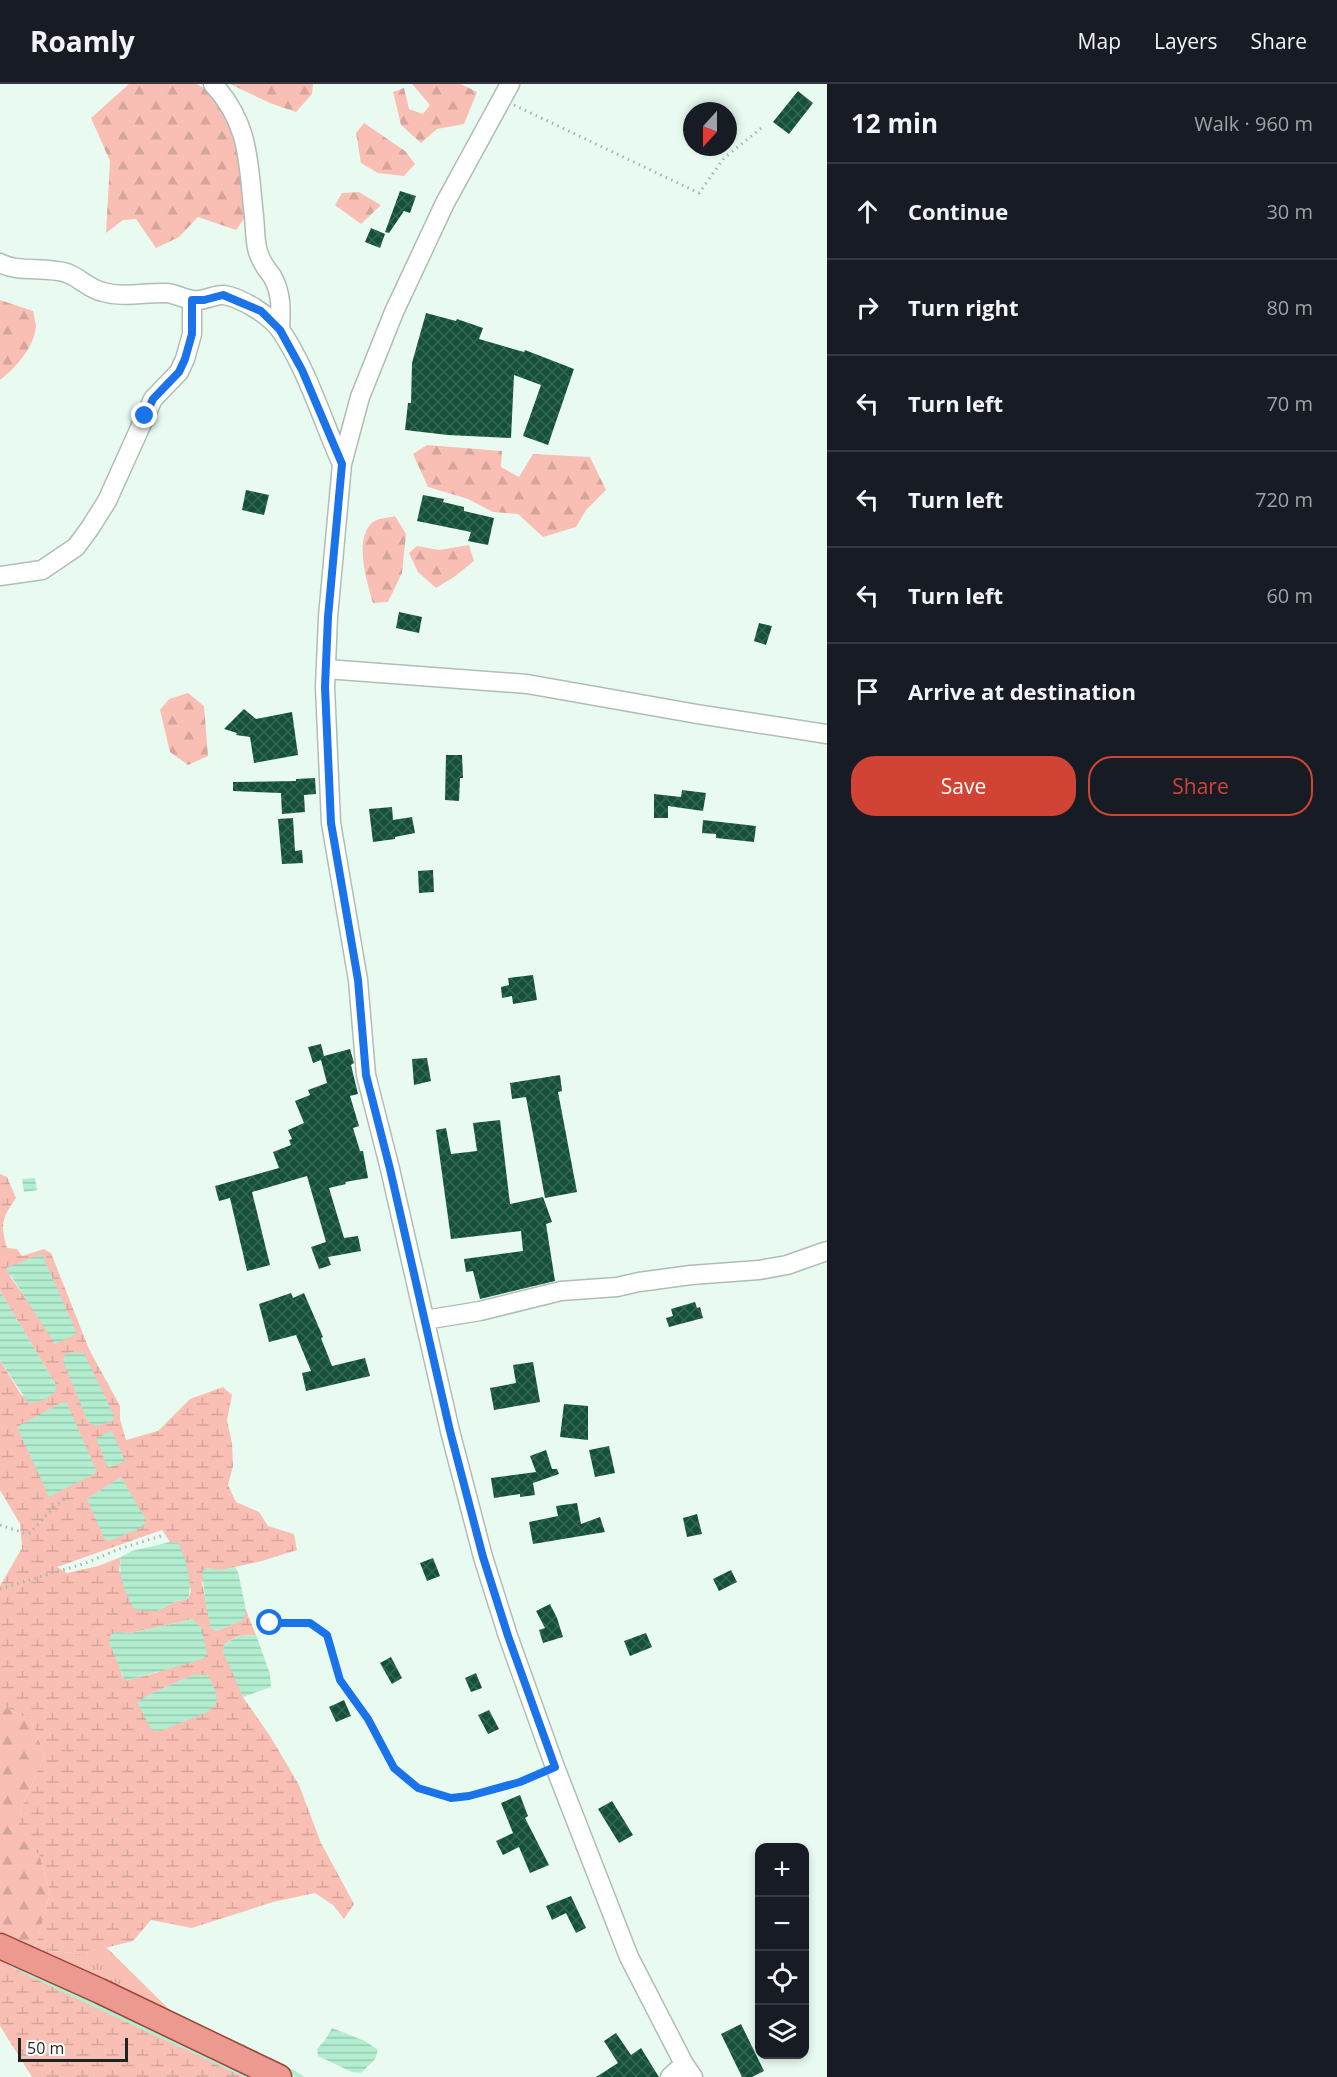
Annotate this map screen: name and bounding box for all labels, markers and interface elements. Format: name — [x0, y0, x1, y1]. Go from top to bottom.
text: Roamly — [30, 22, 135, 60]
text: Map — [1078, 27, 1121, 55]
text: Layers — [1154, 27, 1218, 55]
text: Share — [1251, 27, 1307, 55]
north arrow — [683, 102, 737, 156]
text: 12 min — [851, 105, 938, 141]
text: Walk · 960 m — [1194, 110, 1313, 137]
icon: ahead — [851, 195, 884, 228]
text: Continue — [908, 196, 1008, 226]
text: 30 m — [1266, 198, 1313, 225]
icon: right — [851, 291, 884, 324]
text: Turn right — [908, 292, 1019, 322]
text: 80 m — [1266, 294, 1313, 321]
icon: left — [851, 387, 884, 420]
text: Turn left — [908, 388, 1003, 418]
text: 70 m — [1266, 390, 1313, 417]
route end — [131, 402, 157, 428]
icon: left — [851, 483, 884, 516]
text: Turn left — [908, 484, 1003, 514]
text: 720 m — [1255, 486, 1313, 513]
icon: left — [851, 579, 884, 612]
text: Turn left — [908, 580, 1003, 610]
text: 60 m — [1266, 582, 1313, 609]
icon: arrive — [851, 675, 884, 708]
text: Arrive at destination — [908, 676, 1136, 706]
button: Save — [851, 756, 1076, 816]
button: Share — [1088, 756, 1313, 816]
route start — [256, 1609, 282, 1635]
map controls — [755, 1843, 809, 2059]
button: + — [755, 1843, 809, 1897]
button: − — [755, 1897, 809, 1951]
button: locate — [755, 1951, 809, 2005]
button: layers — [755, 2005, 809, 2059]
scale bar — [18, 2035, 128, 2062]
text: 50 m — [27, 2037, 64, 2059]

